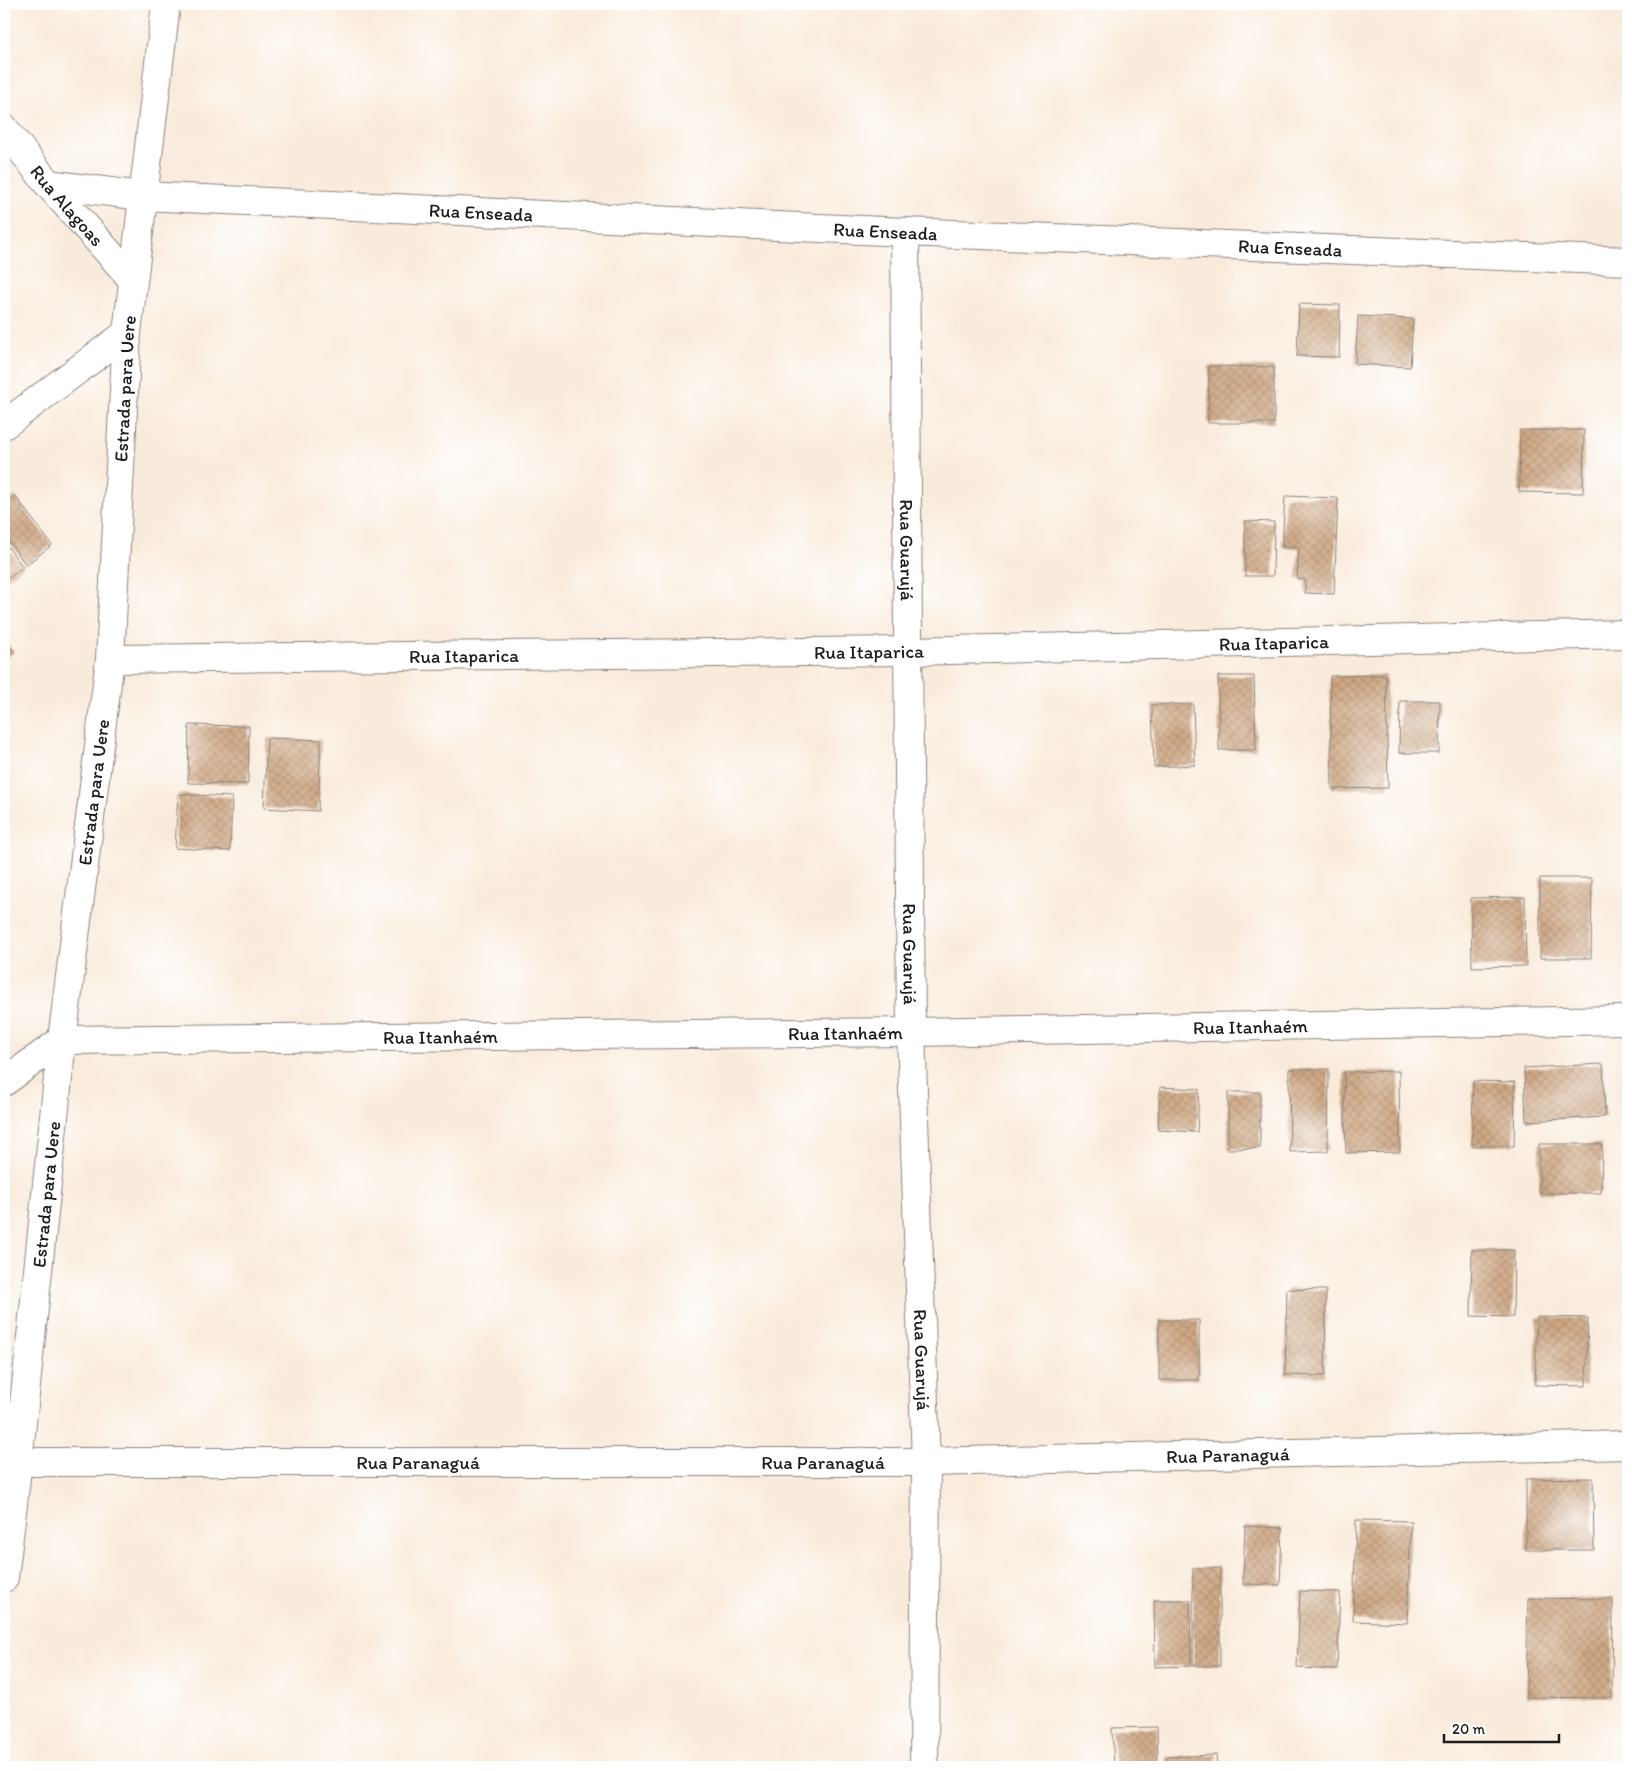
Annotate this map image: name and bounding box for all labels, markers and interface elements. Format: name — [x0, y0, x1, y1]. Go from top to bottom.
street label: Rua Alagoas — [26, 160, 109, 251]
street label: Rua Enseada — [428, 198, 533, 226]
street label: Rua Enseada — [833, 217, 938, 245]
street label: Rua Enseada — [1238, 234, 1343, 261]
street label: Estrada para Uere — [109, 314, 141, 463]
street label: Rua Guarujá — [896, 499, 919, 601]
street label: Rua Itaparica — [1218, 630, 1329, 655]
street label: Rua Itaparica — [814, 639, 924, 663]
street label: Rua Itaparica — [409, 643, 519, 668]
street label: Estrada para Uere — [73, 718, 114, 866]
street label: Rua Guarujá — [899, 903, 922, 1005]
street label: Rua Itanhaém — [1193, 1014, 1308, 1039]
street label: Rua Itanhaém — [788, 1021, 903, 1045]
street label: Rua Itanhaém — [383, 1024, 498, 1048]
street label: Estrada para Uere — [27, 1120, 65, 1269]
street label: Rua Guarujá — [909, 1309, 936, 1411]
street label: Rua Paranaguá — [1166, 1442, 1290, 1468]
street label: Rua Paranaguá — [356, 1451, 480, 1474]
street label: Rua Paranaguá — [761, 1451, 885, 1474]
scale bar — [1444, 1711, 1560, 1743]
text: 20 m — [1452, 1720, 1486, 1738]

